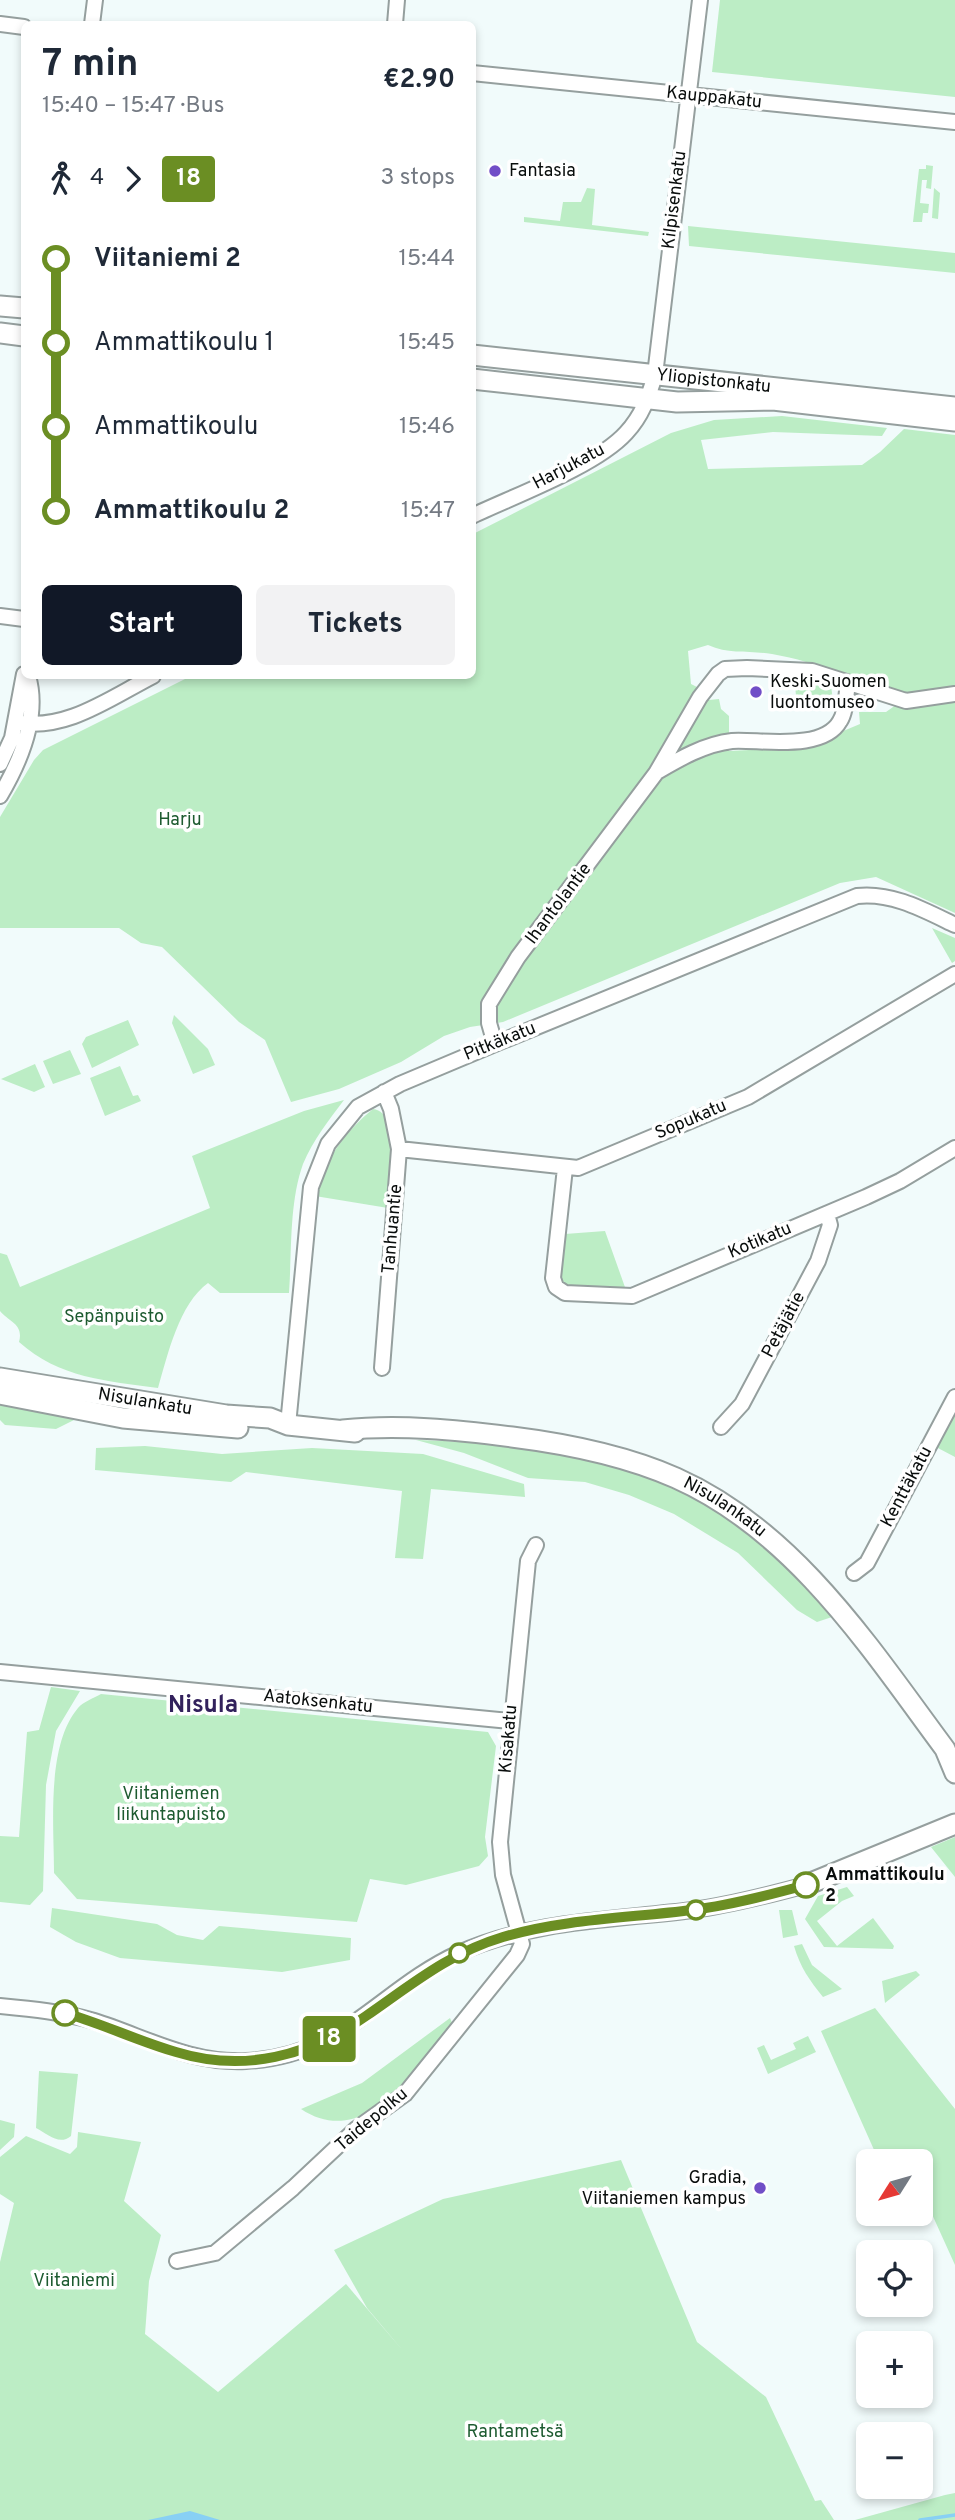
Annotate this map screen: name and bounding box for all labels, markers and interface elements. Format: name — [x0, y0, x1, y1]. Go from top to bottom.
text: 7 min — [42, 41, 139, 90]
text: €2.90 — [383, 64, 455, 97]
street label: Kauppakatu — [665, 82, 763, 114]
text: 15:40 – 15:47 · Bus — [42, 92, 224, 121]
street label: Kilpisenkatu — [658, 149, 692, 251]
icon: walk — [42, 160, 80, 198]
icon: forward — [114, 160, 152, 198]
place label: Fantasia — [509, 160, 576, 183]
marker: Fantasia — [487, 163, 503, 179]
text: 4 — [90, 164, 104, 193]
text: 18 — [176, 164, 201, 194]
text: 3 stops — [380, 164, 455, 193]
text: Viitaniemi 2 — [94, 243, 241, 276]
text: 15:44 — [398, 245, 455, 274]
text: Ammattikoulu 1 — [94, 327, 274, 360]
text: 15:45 — [398, 329, 455, 358]
street label: Yliopistonkatu — [655, 363, 772, 399]
text: Ammattikoulu — [94, 411, 258, 444]
text: 15:46 — [399, 413, 455, 442]
street label: Harjukatu — [529, 438, 609, 496]
text: Ammattikoulu 2 — [94, 495, 289, 528]
text: 15:47 — [401, 497, 455, 526]
button: Start — [42, 585, 242, 665]
button: Tickets — [256, 585, 455, 665]
place label: Keski-Suomen luontomuseo — [770, 671, 887, 715]
marker: Keski-Suomen luontomuseo — [748, 684, 764, 700]
park label: Harju — [158, 809, 202, 832]
street label: Ihantolantie — [521, 859, 597, 949]
street label: Pitkäkatu — [461, 1017, 539, 1067]
street label: Sopukatu — [652, 1095, 730, 1145]
street label: Tanhuantie — [378, 1183, 408, 1275]
street label: Kotikatu — [725, 1217, 795, 1265]
street label: Petäjätie — [757, 1288, 811, 1362]
park label: Sepänpuisto — [64, 1306, 164, 1329]
street label: Nisulankatu — [96, 1383, 194, 1421]
street label: Kenttäkatu — [876, 1442, 938, 1532]
street label: Nisulankatu — [679, 1472, 771, 1543]
street label: Aatoksenkatu — [262, 1685, 374, 1719]
district label: Nisula — [168, 1691, 238, 1721]
street label: Kisakatu — [495, 1704, 523, 1774]
park label: Viitaniemen liikuntapuisto — [116, 1783, 226, 1827]
place label: Ammattikoulu 2 — [825, 1864, 945, 1908]
marker: Ammattikoulu 2 — [793, 1872, 819, 1898]
unlabelled marker — [686, 1900, 706, 1920]
unlabelled marker — [449, 1943, 469, 1963]
unlabelled marker — [52, 2000, 78, 2026]
line badge: 18 — [298, 2016, 360, 2062]
text: 18 — [317, 2024, 341, 2054]
street label: Taidepolku — [331, 2083, 413, 2157]
north arrow — [856, 2149, 933, 2226]
map controls — [856, 2149, 933, 2499]
place label: Gradia, Viitaniemen kampus — [581, 2167, 746, 2211]
marker: Gradia, Viitaniemen kampus — [752, 2180, 768, 2196]
button: locate — [856, 2240, 933, 2317]
park label: Viitaniemi — [33, 2270, 115, 2293]
button: + — [856, 2331, 933, 2408]
park label: Rantametsä — [466, 2421, 564, 2444]
button: − — [856, 2422, 933, 2499]

